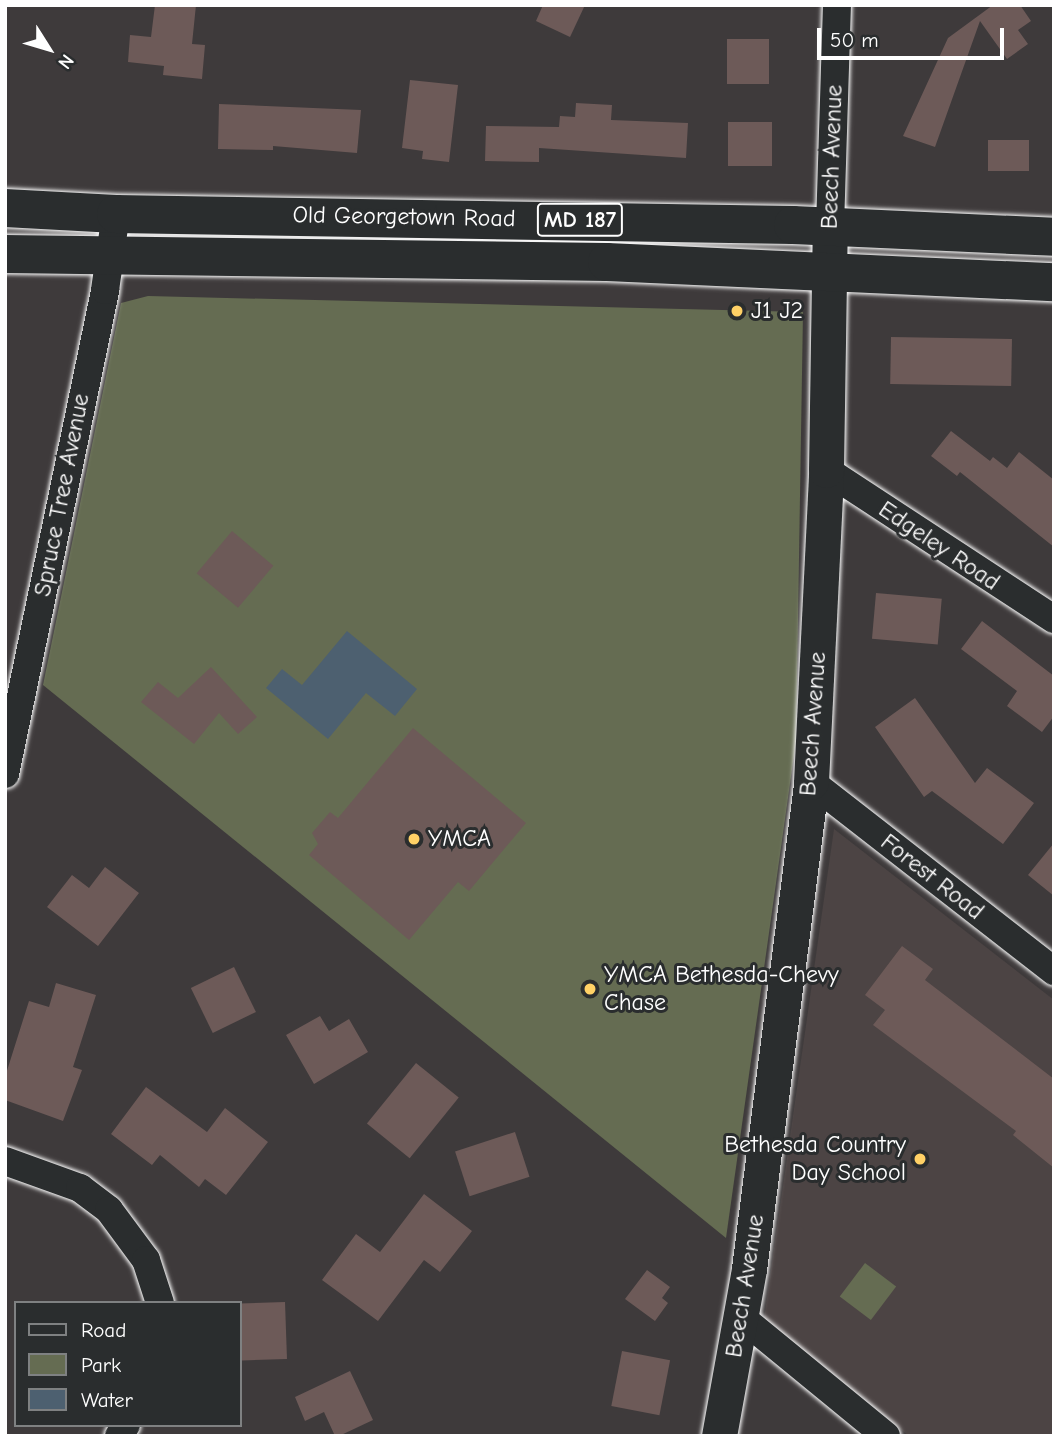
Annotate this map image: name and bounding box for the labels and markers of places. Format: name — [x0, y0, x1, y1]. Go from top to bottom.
place label: J1 J2 — [751, 297, 803, 325]
marker: J1 J2 — [729, 303, 745, 319]
place label: YMCA — [428, 825, 491, 853]
marker: YMCA — [406, 831, 422, 847]
place label: YMCA Bethesda-Chevy Chase — [604, 961, 839, 1017]
marker: YMCA Bethesda-Chevy Chase — [582, 981, 598, 997]
place label: Bethesda Country Day School — [724, 1131, 906, 1187]
marker: Bethesda Country Day School — [912, 1151, 928, 1167]

